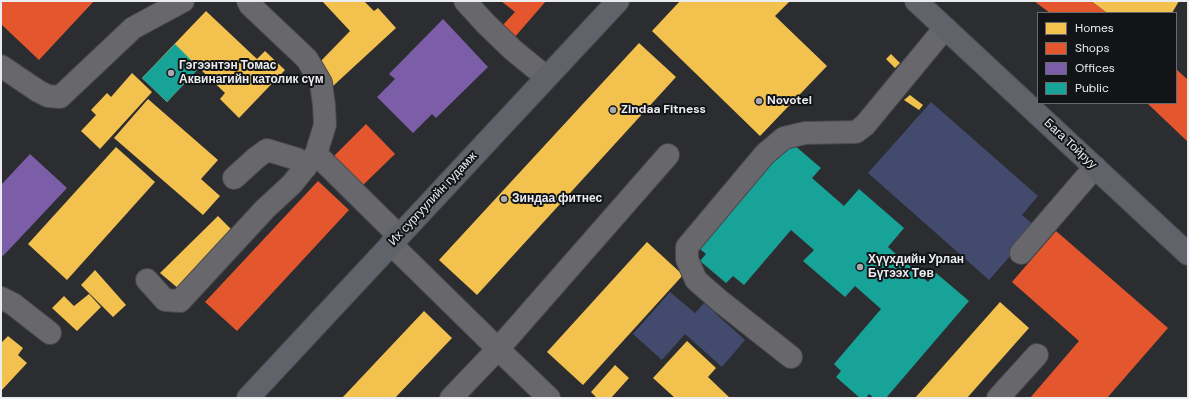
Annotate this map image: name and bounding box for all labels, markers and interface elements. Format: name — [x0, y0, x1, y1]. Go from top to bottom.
legend — [1037, 12, 1177, 104]
text: Homes — [1075, 20, 1114, 36]
text: Shops — [1075, 40, 1110, 56]
place label: Гэгээнтэн Томас Аквинагийн католик сүм — [179, 59, 331, 87]
text: Offices — [1075, 60, 1115, 76]
marker: Гэгээнтэн Томас Аквинагийн католик сүм — [166, 68, 176, 78]
text: Public — [1075, 80, 1109, 96]
place label: Novotel — [767, 94, 812, 108]
marker: Novotel — [754, 96, 764, 106]
place label: Zindaa Fitness — [621, 103, 706, 117]
marker: Zindaa Fitness — [608, 105, 618, 115]
street label: Бага Тойруу — [1039, 115, 1101, 173]
street label: Их сургуулийн гудамж — [383, 146, 483, 252]
place label: Зиндаа фитнес — [512, 192, 606, 206]
marker: Зиндаа фитнес — [499, 194, 509, 204]
place label: Хүүхдийн Урлан Бүтээх Төв — [868, 253, 967, 281]
marker: Хүүхдийн Урлан Бүтээх Төв — [855, 262, 865, 272]

